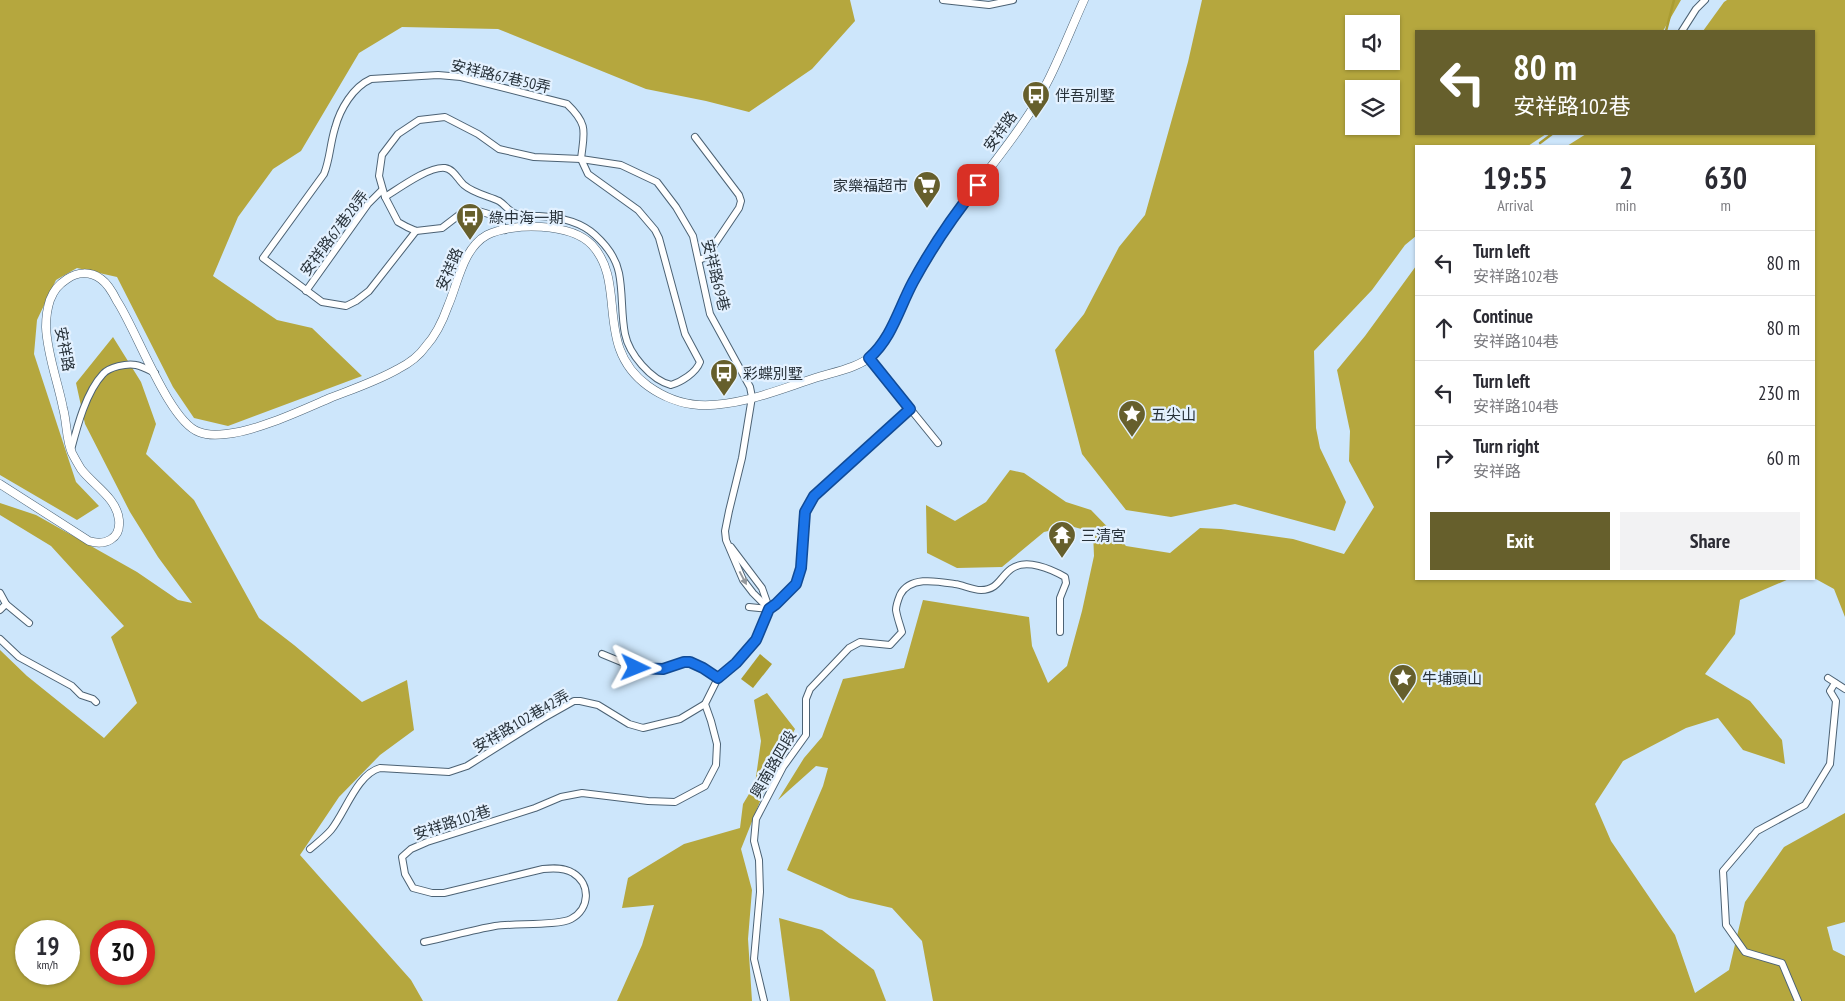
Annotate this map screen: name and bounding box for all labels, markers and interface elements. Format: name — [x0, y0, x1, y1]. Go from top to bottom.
map controls — [1345, 15, 1400, 135]
button: sound — [1345, 15, 1400, 70]
text: 80 m — [1513, 44, 1577, 90]
icon: left — [1430, 50, 1495, 115]
street label: 安祥路67巷50弄 — [449, 55, 553, 97]
bus stop icon: 伴吾別墅 — [1021, 80, 1051, 119]
button: layers — [1345, 80, 1400, 135]
place label: 伴吾別墅 — [1055, 86, 1115, 105]
text: 安祥路102巷 — [1513, 92, 1631, 120]
street label: 安祥路 — [979, 107, 1021, 155]
text: 19:55 — [1483, 158, 1548, 197]
text: 2 — [1619, 158, 1633, 197]
text: 630 — [1704, 158, 1747, 197]
pin — [957, 164, 999, 206]
supermarket icon: 家樂福超市 — [912, 170, 942, 209]
icon: arrive — [964, 171, 992, 199]
place label: 家樂福超市 — [833, 176, 908, 195]
street label: 安祥路67巷28弄 — [296, 187, 372, 279]
text: Arrival — [1497, 195, 1533, 215]
text: min — [1615, 195, 1636, 215]
text: m — [1720, 195, 1731, 215]
bus stop icon: 綠中海一期 — [455, 202, 485, 241]
place label: 綠中海一期 — [489, 208, 564, 227]
street label: 安祥路69巷 — [698, 237, 734, 313]
text: Turn left — [1473, 239, 1530, 263]
street label: 安祥路 — [431, 245, 467, 293]
icon: left — [1430, 249, 1458, 277]
text: 80 m — [1767, 251, 1800, 275]
text: 安祥路102巷 — [1473, 266, 1559, 286]
text: Continue — [1473, 304, 1533, 328]
icon: ahead — [1430, 314, 1458, 342]
text: 80 m — [1767, 316, 1800, 340]
street label: 安祥路 — [51, 325, 79, 373]
text: 安祥路104巷 — [1473, 331, 1559, 351]
bus stop icon: 彩蝶別墅 — [709, 358, 739, 397]
place label: 彩蝶別墅 — [743, 364, 803, 383]
text: Turn left — [1473, 369, 1530, 393]
icon: left — [1430, 379, 1458, 407]
text: 230 m — [1758, 381, 1800, 405]
text: 安祥路104巷 — [1473, 396, 1559, 416]
place icon: 五尖山 — [1117, 399, 1147, 438]
place label: 五尖山 — [1151, 405, 1196, 424]
text: Turn right — [1473, 434, 1539, 458]
icon: right — [1430, 444, 1458, 472]
text: 60 m — [1767, 446, 1800, 470]
text: 安祥路 — [1473, 461, 1521, 481]
button: Exit — [1430, 512, 1610, 570]
button: Share — [1620, 512, 1800, 570]
temple icon: 三清宮 — [1047, 520, 1077, 559]
place label: 三清宮 — [1081, 526, 1126, 545]
one-way arrow — [739, 570, 747, 585]
position arrow — [609, 641, 661, 693]
place icon: 牛埔頭山 — [1388, 663, 1418, 702]
place label: 牛埔頭山 — [1422, 669, 1482, 688]
street label: 安祥路102巷42弄 — [469, 686, 573, 756]
street label: 興南路四段 — [746, 727, 800, 801]
street label: 安祥路102巷 — [411, 801, 493, 843]
speed limit sign: 30 — [90, 920, 155, 985]
text: 19 — [36, 930, 59, 962]
text: km/h — [37, 957, 58, 972]

